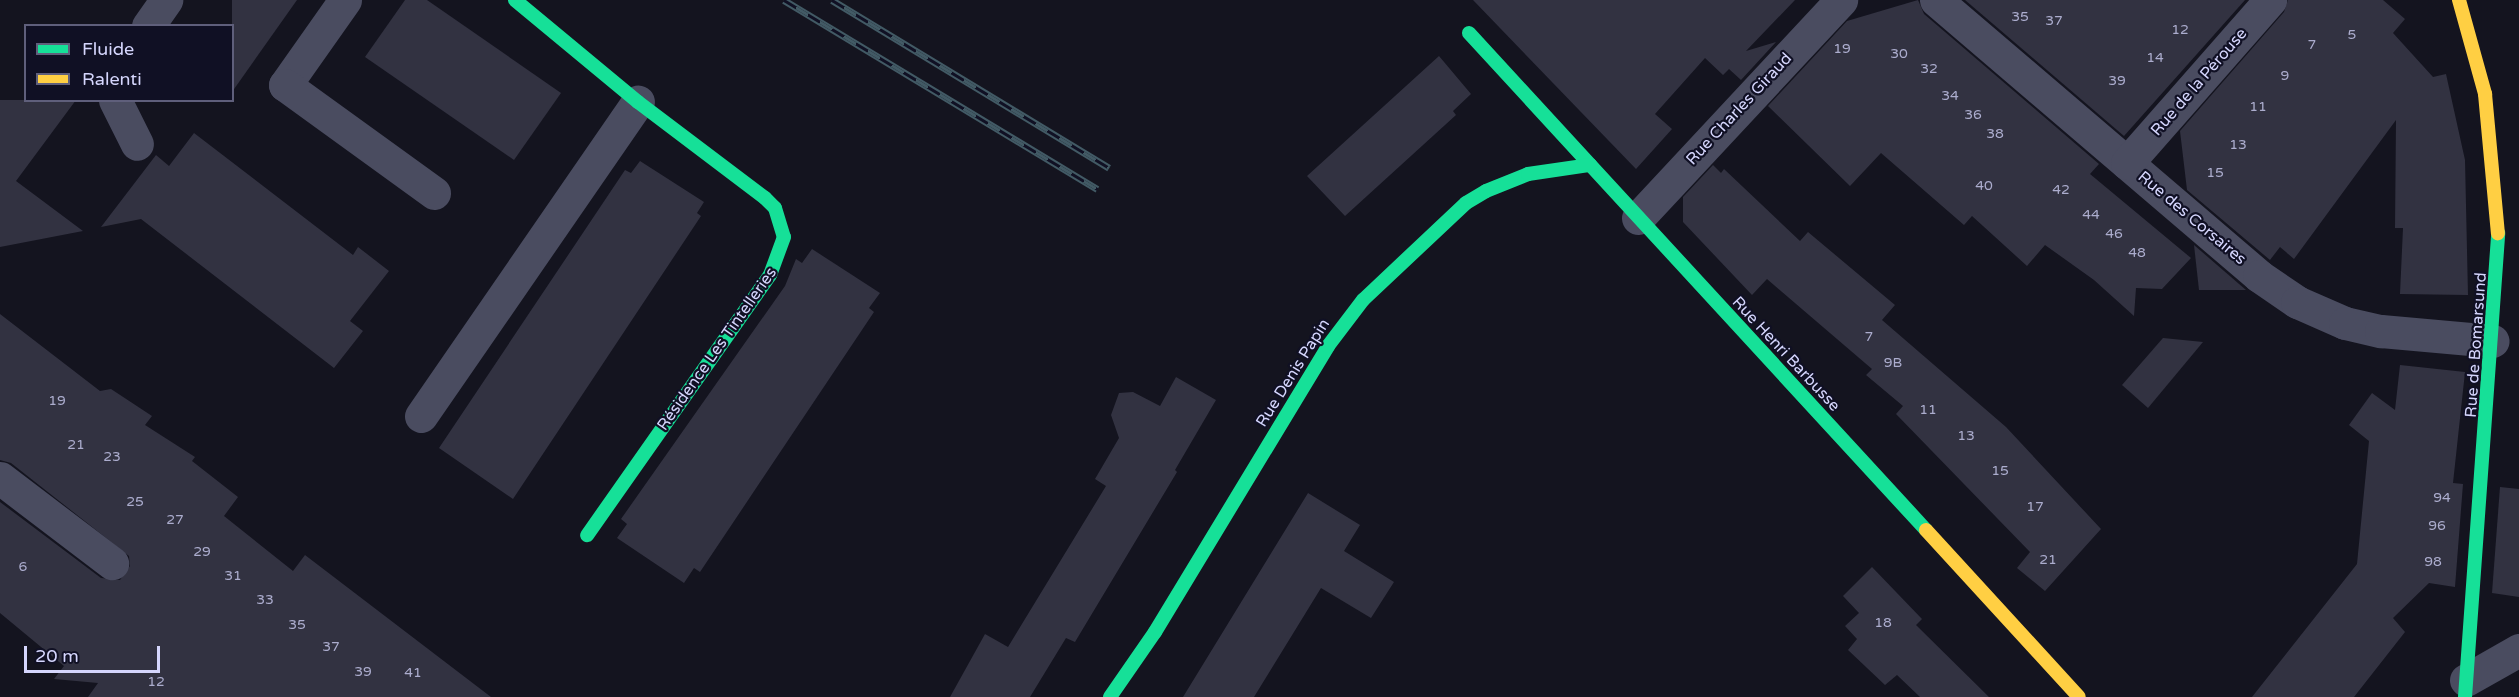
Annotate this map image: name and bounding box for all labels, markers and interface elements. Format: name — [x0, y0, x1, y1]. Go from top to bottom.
house number: 35 — [2011, 9, 2029, 25]
house number: 37 — [2045, 13, 2063, 29]
house number: 12 — [2171, 22, 2189, 38]
legend — [24, 24, 234, 102]
street label: Rue de la Pérouse — [2147, 24, 2251, 140]
house number: 5 — [2348, 27, 2356, 43]
house number: 7 — [2308, 37, 2316, 53]
text: Fluide — [82, 38, 134, 60]
house number: 19 — [1833, 41, 1851, 57]
house number: 30 — [1890, 46, 1908, 62]
street label: Rue Charles Giraud — [1682, 49, 1796, 169]
house number: 14 — [2146, 50, 2164, 66]
house number: 32 — [1920, 61, 1938, 77]
text: Ralenti — [82, 68, 142, 90]
house number: 9 — [2281, 68, 2289, 84]
house number: 39 — [2108, 73, 2126, 89]
house number: 34 — [1941, 88, 1959, 104]
house number: 11 — [2249, 99, 2267, 115]
house number: 36 — [1964, 107, 1982, 123]
house number: 38 — [1986, 126, 2004, 142]
house number: 13 — [2229, 137, 2247, 153]
house number: 15 — [2206, 165, 2224, 181]
street label: Rue des Corsaires — [2134, 167, 2250, 269]
house number: 40 — [1975, 178, 1993, 194]
house number: 42 — [2052, 182, 2070, 198]
house number: 44 — [2082, 207, 2100, 223]
house number: 46 — [2105, 226, 2123, 242]
house number: 48 — [2128, 245, 2146, 261]
street label: Résidence Les Tintelleries — [653, 264, 781, 434]
street label: Rue de Bomarsund — [2461, 272, 2491, 418]
street label: Rue Henri Barbusse — [1728, 293, 1844, 415]
street label: Rue Denis Papin — [1252, 315, 1334, 431]
house number: 7 — [1865, 329, 1873, 345]
house number: 9B — [1884, 355, 1902, 371]
house number: 19 — [48, 393, 66, 409]
house number: 11 — [1919, 402, 1937, 418]
house number: 13 — [1957, 428, 1975, 444]
house number: 21 — [67, 437, 85, 453]
house number: 23 — [103, 449, 121, 465]
house number: 15 — [1991, 463, 2009, 479]
house number: 94 — [2433, 490, 2451, 506]
house number: 25 — [126, 494, 144, 510]
house number: 17 — [2026, 499, 2044, 515]
house number: 27 — [166, 512, 184, 528]
house number: 96 — [2428, 518, 2446, 534]
house number: 29 — [193, 544, 211, 560]
house number: 21 — [2039, 552, 2057, 568]
house number: 98 — [2424, 554, 2442, 570]
house number: 6 — [19, 559, 27, 575]
house number: 31 — [224, 568, 242, 584]
house number: 33 — [256, 592, 274, 608]
house number: 18 — [1874, 615, 1892, 631]
house number: 35 — [288, 617, 306, 633]
scale bar — [27, 634, 164, 672]
house number: 37 — [322, 639, 340, 655]
text: 20 m — [35, 645, 79, 667]
house number: 39 — [354, 664, 372, 680]
house number: 41 — [404, 665, 422, 681]
house number: 12 — [147, 674, 165, 690]

